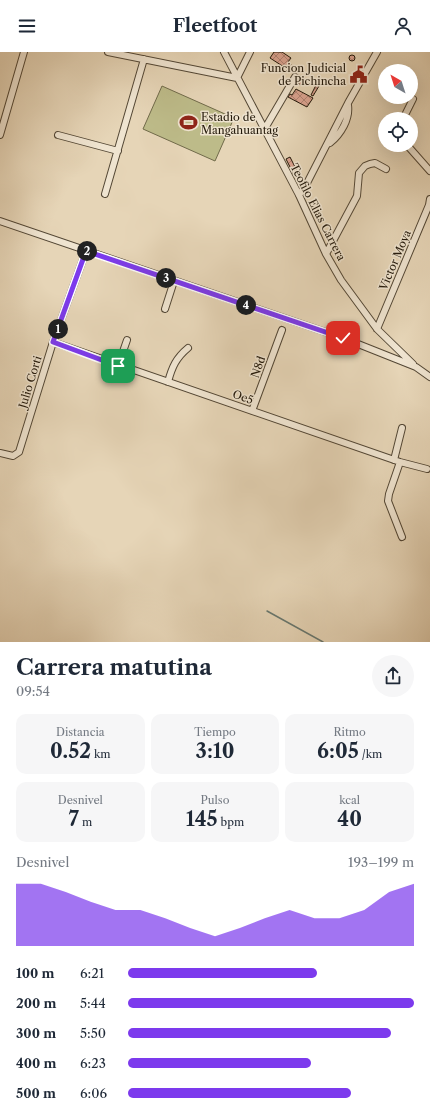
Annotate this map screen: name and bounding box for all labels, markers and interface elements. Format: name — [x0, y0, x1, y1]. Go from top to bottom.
icon: menu — [16, 15, 38, 37]
text: Fleetfoot — [173, 15, 257, 37]
icon: person — [392, 15, 414, 37]
place label: Funcion Judicial de Pichincha — [261, 61, 347, 88]
public building icon: Funcion Judicial de Pichincha — [349, 64, 369, 84]
north arrow — [378, 64, 418, 104]
map controls — [378, 64, 418, 152]
place label: Estadio de Mangahuantag — [201, 110, 278, 137]
button: locate — [378, 112, 418, 152]
sports icon: Estadio de Mangahuantag — [178, 113, 198, 133]
street label: Teofilo Elias Carrera — [287, 161, 349, 263]
street label: Victor Moya — [376, 228, 414, 293]
pin: 2 — [77, 241, 97, 261]
text: 2 — [84, 244, 90, 258]
pin: 3 — [156, 268, 176, 288]
text: 3 — [163, 271, 169, 285]
pin: 4 — [236, 295, 256, 315]
text: 4 — [243, 298, 249, 312]
pin: 1 — [48, 319, 68, 339]
pin — [326, 321, 360, 355]
text: 1 — [56, 322, 60, 336]
icon: check — [332, 327, 354, 349]
pin — [101, 349, 135, 383]
street label: Julio Corti — [15, 354, 45, 412]
street label: N8d — [248, 354, 268, 380]
icon: arrive — [107, 355, 129, 377]
street label: Oe5 — [231, 387, 255, 407]
text: Carrera matutina — [16, 654, 212, 681]
button: share — [372, 655, 414, 697]
text: 09:54 — [16, 683, 50, 699]
text: Distancia — [56, 725, 105, 739]
text: Tiempo — [194, 725, 236, 739]
text: Ritmo — [334, 725, 366, 739]
text: 0.52 — [50, 739, 91, 763]
text: 3:10 — [196, 739, 234, 763]
text: 6:05 — [317, 739, 359, 763]
text: km — [91, 747, 111, 761]
text: /km — [359, 747, 382, 761]
text: Desnivel — [58, 793, 103, 807]
text: Pulso — [201, 793, 229, 807]
text: kcal — [339, 793, 360, 807]
text: 7 — [69, 807, 79, 831]
text: 145 — [186, 807, 218, 831]
text: 40 — [337, 807, 362, 831]
text: m — [79, 815, 92, 829]
text: bpm — [218, 815, 244, 829]
text: Desnivel — [16, 854, 69, 870]
text: 193–199 m — [348, 854, 414, 870]
text: 100 m — [16, 965, 55, 981]
text: 6:21 — [80, 965, 104, 981]
text: 200 m — [16, 995, 56, 1011]
text: 5:44 — [80, 995, 106, 1011]
text: 300 m — [16, 1025, 56, 1041]
text: 5:50 — [80, 1025, 106, 1041]
text: 400 m — [16, 1055, 56, 1071]
text: 6:23 — [80, 1055, 106, 1071]
text: 500 m — [16, 1085, 56, 1101]
text: 6:06 — [80, 1085, 107, 1101]

